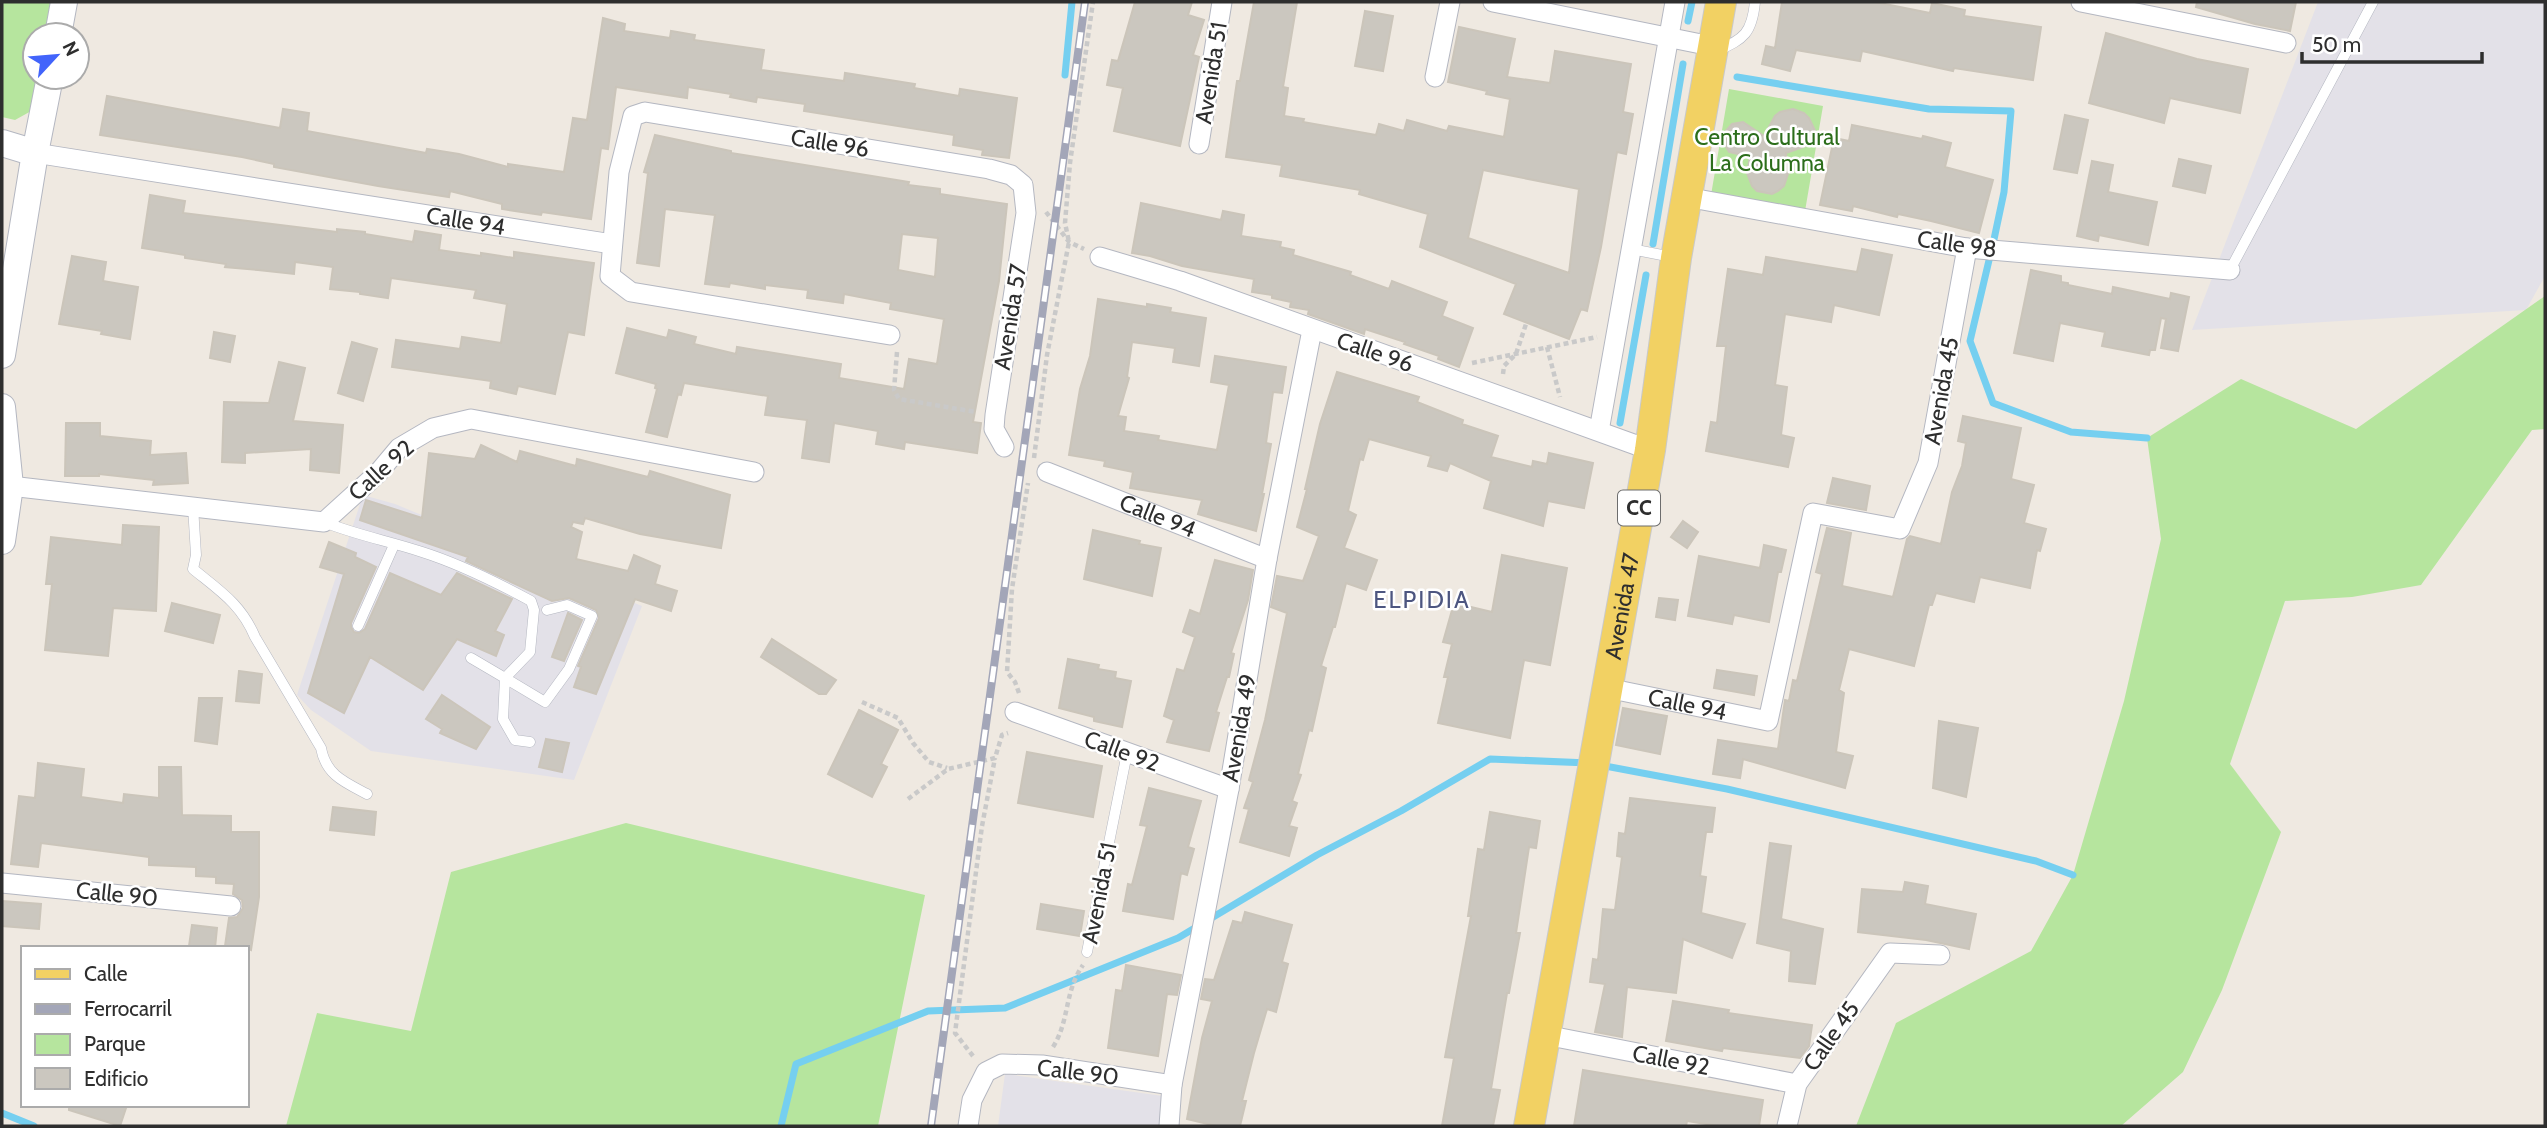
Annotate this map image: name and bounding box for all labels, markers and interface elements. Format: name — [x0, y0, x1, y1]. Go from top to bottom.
street label: Avenida 51 — [1189, 20, 1233, 126]
north arrow — [21, 21, 91, 91]
scale bar — [2302, 21, 2482, 65]
text: 50 m — [2312, 32, 2361, 57]
text: N — [58, 38, 84, 60]
street label: Calle 96 — [789, 123, 871, 163]
park label: Centro Cultural La Columna — [1694, 123, 1840, 177]
street label: Calle 94 — [424, 201, 507, 241]
street label: Calle 98 — [1915, 225, 1999, 263]
street label: Avenida 57 — [988, 262, 1032, 372]
street label: Calle 96 — [1333, 326, 1417, 378]
street label: Avenida 45 — [1918, 335, 1964, 447]
street label: Calle 92 — [343, 433, 419, 507]
street label: Calle 94 — [1116, 488, 1200, 543]
road number: CC — [1618, 490, 1660, 526]
street label: Avenida 47 — [1599, 550, 1645, 662]
district label: ELPIDIA — [1373, 585, 1471, 614]
street label: Avenida 49 — [1216, 672, 1262, 784]
street label: Calle 94 — [1646, 683, 1729, 726]
street label: Calle 92 — [1081, 725, 1163, 777]
street label: Avenida 51 — [1075, 840, 1123, 946]
street label: Calle 90 — [75, 876, 159, 912]
legend — [21, 946, 248, 1107]
text: Calle — [84, 961, 128, 986]
text: Ferrocarril — [84, 996, 172, 1021]
street label: Calle 45 — [1797, 996, 1865, 1076]
text: Parque — [84, 1031, 146, 1056]
street label: Calle 92 — [1630, 1039, 1712, 1081]
street label: Calle 90 — [1036, 1053, 1120, 1091]
text: Edificio — [84, 1066, 148, 1091]

